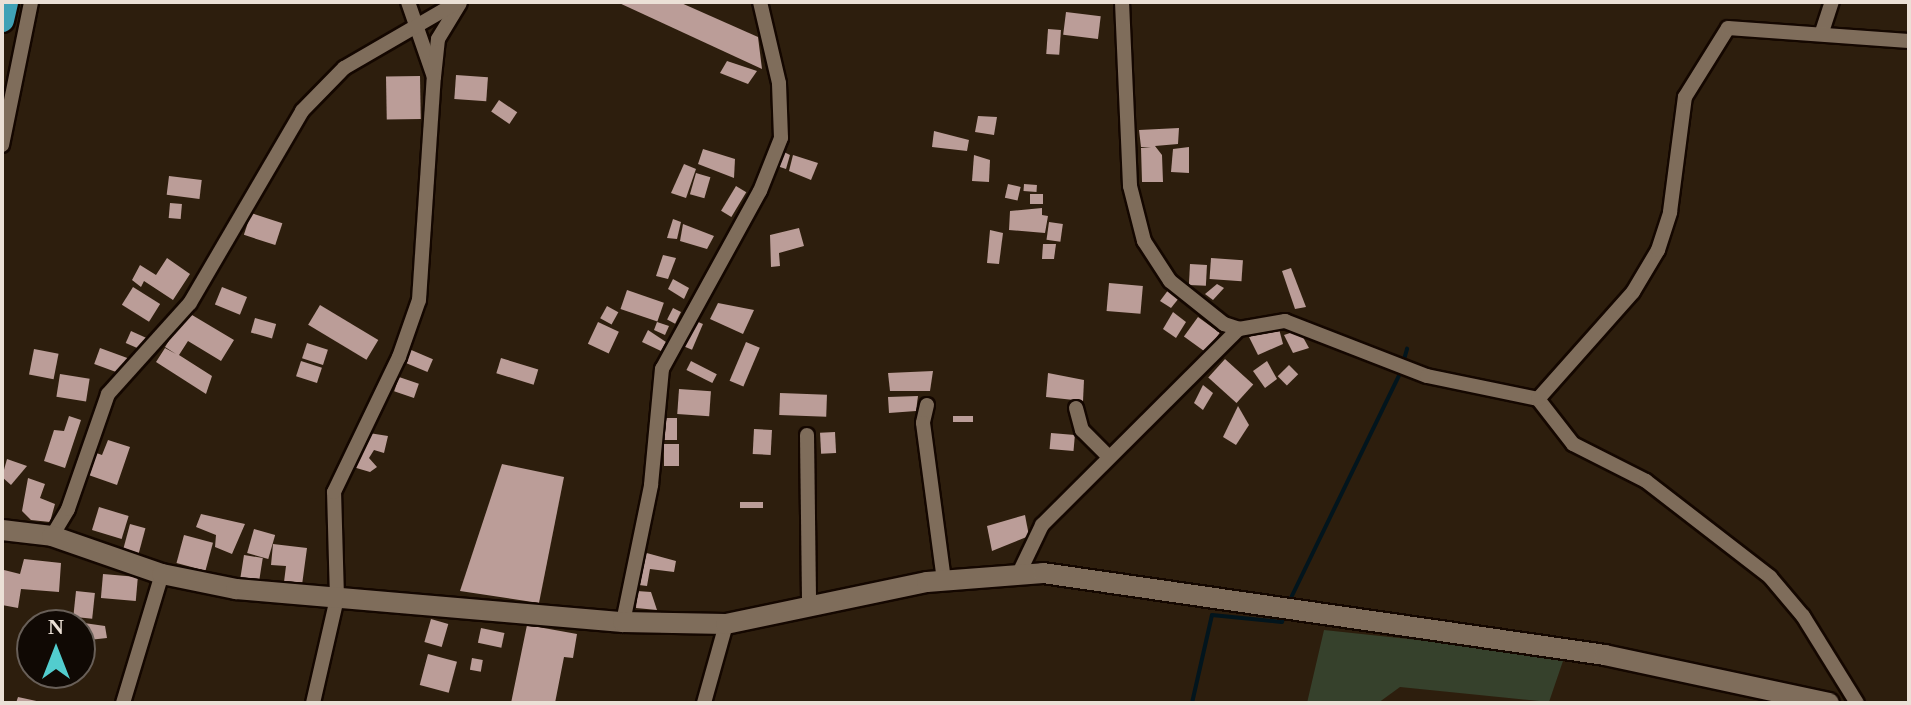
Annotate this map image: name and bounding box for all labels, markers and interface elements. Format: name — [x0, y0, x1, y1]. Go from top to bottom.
north arrow — [16, 609, 96, 689]
text: N — [48, 614, 64, 639]

